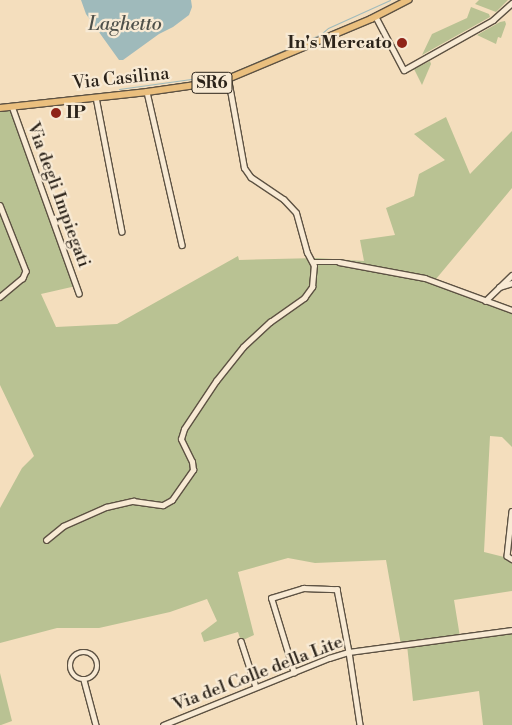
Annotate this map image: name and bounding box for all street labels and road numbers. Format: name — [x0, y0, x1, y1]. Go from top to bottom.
street label: Via Casilina — [72, 63, 170, 95]
road number: SR6 — [191, 70, 233, 96]
street label: Via degli Impiegati — [22, 119, 94, 271]
street label: Via del Colle della Lite — [170, 632, 346, 716]

